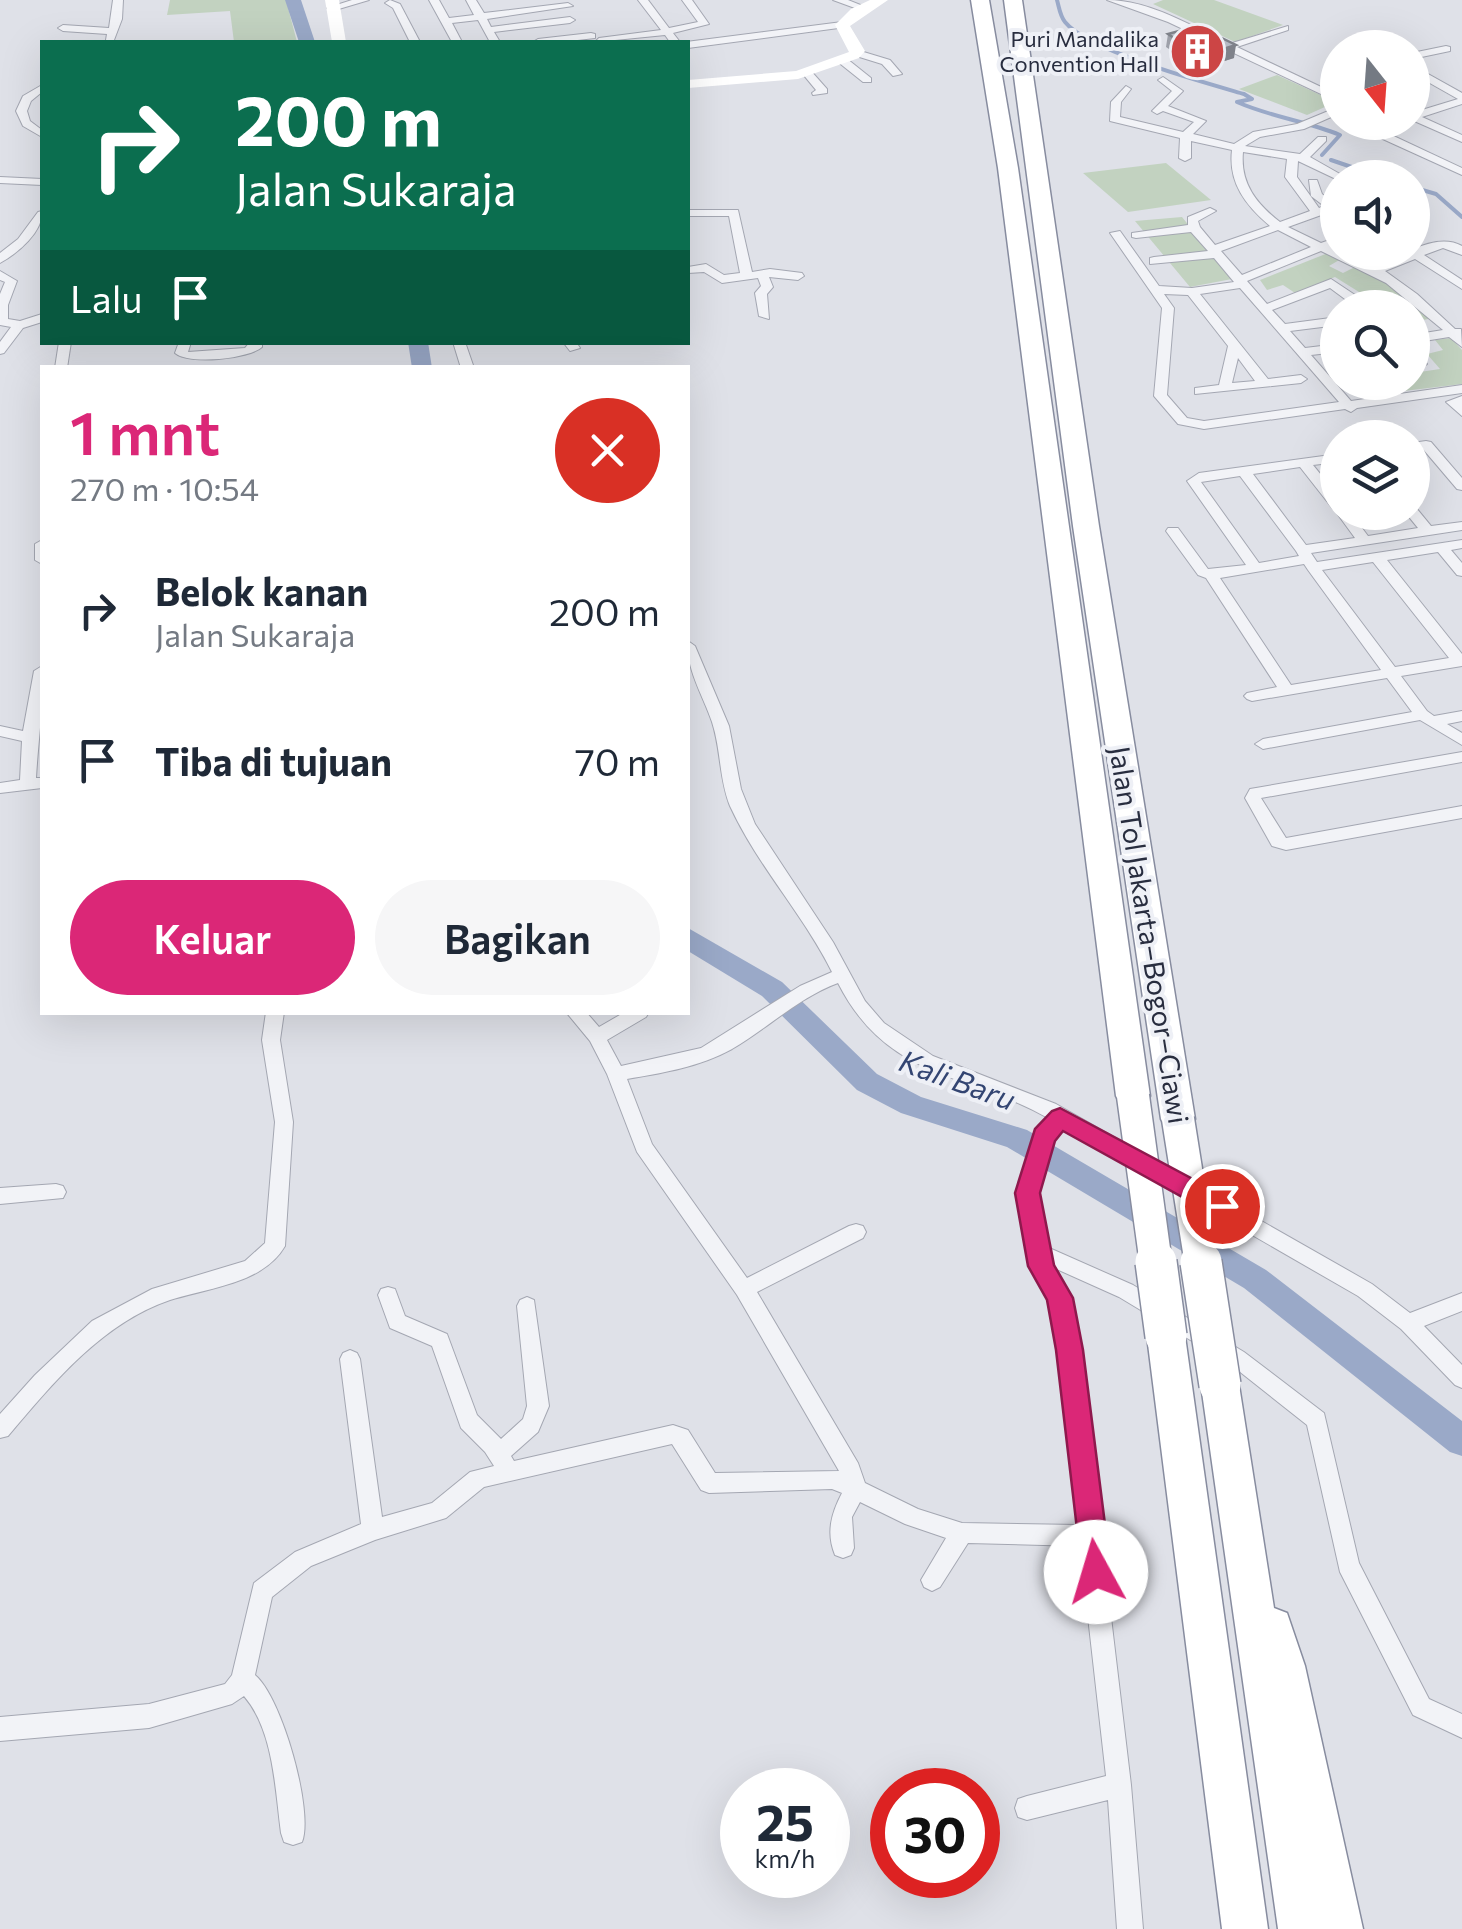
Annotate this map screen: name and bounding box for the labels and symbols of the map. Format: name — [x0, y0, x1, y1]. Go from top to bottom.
building icon: Puri Mandalika Convention Hall — [1168, 22, 1228, 82]
place label: Puri Mandalika Convention Hall — [1000, 25, 1159, 77]
north arrow — [1320, 30, 1430, 140]
street label: Jalan Tol Jakarta–Bogor–Ciawi — [1103, 744, 1197, 1126]
water label: Kali Baru — [895, 1041, 1021, 1117]
pin — [1180, 1164, 1265, 1249]
position arrow — [1044, 1520, 1148, 1624]
speed limit sign: 30 — [870, 1768, 1000, 1898]

